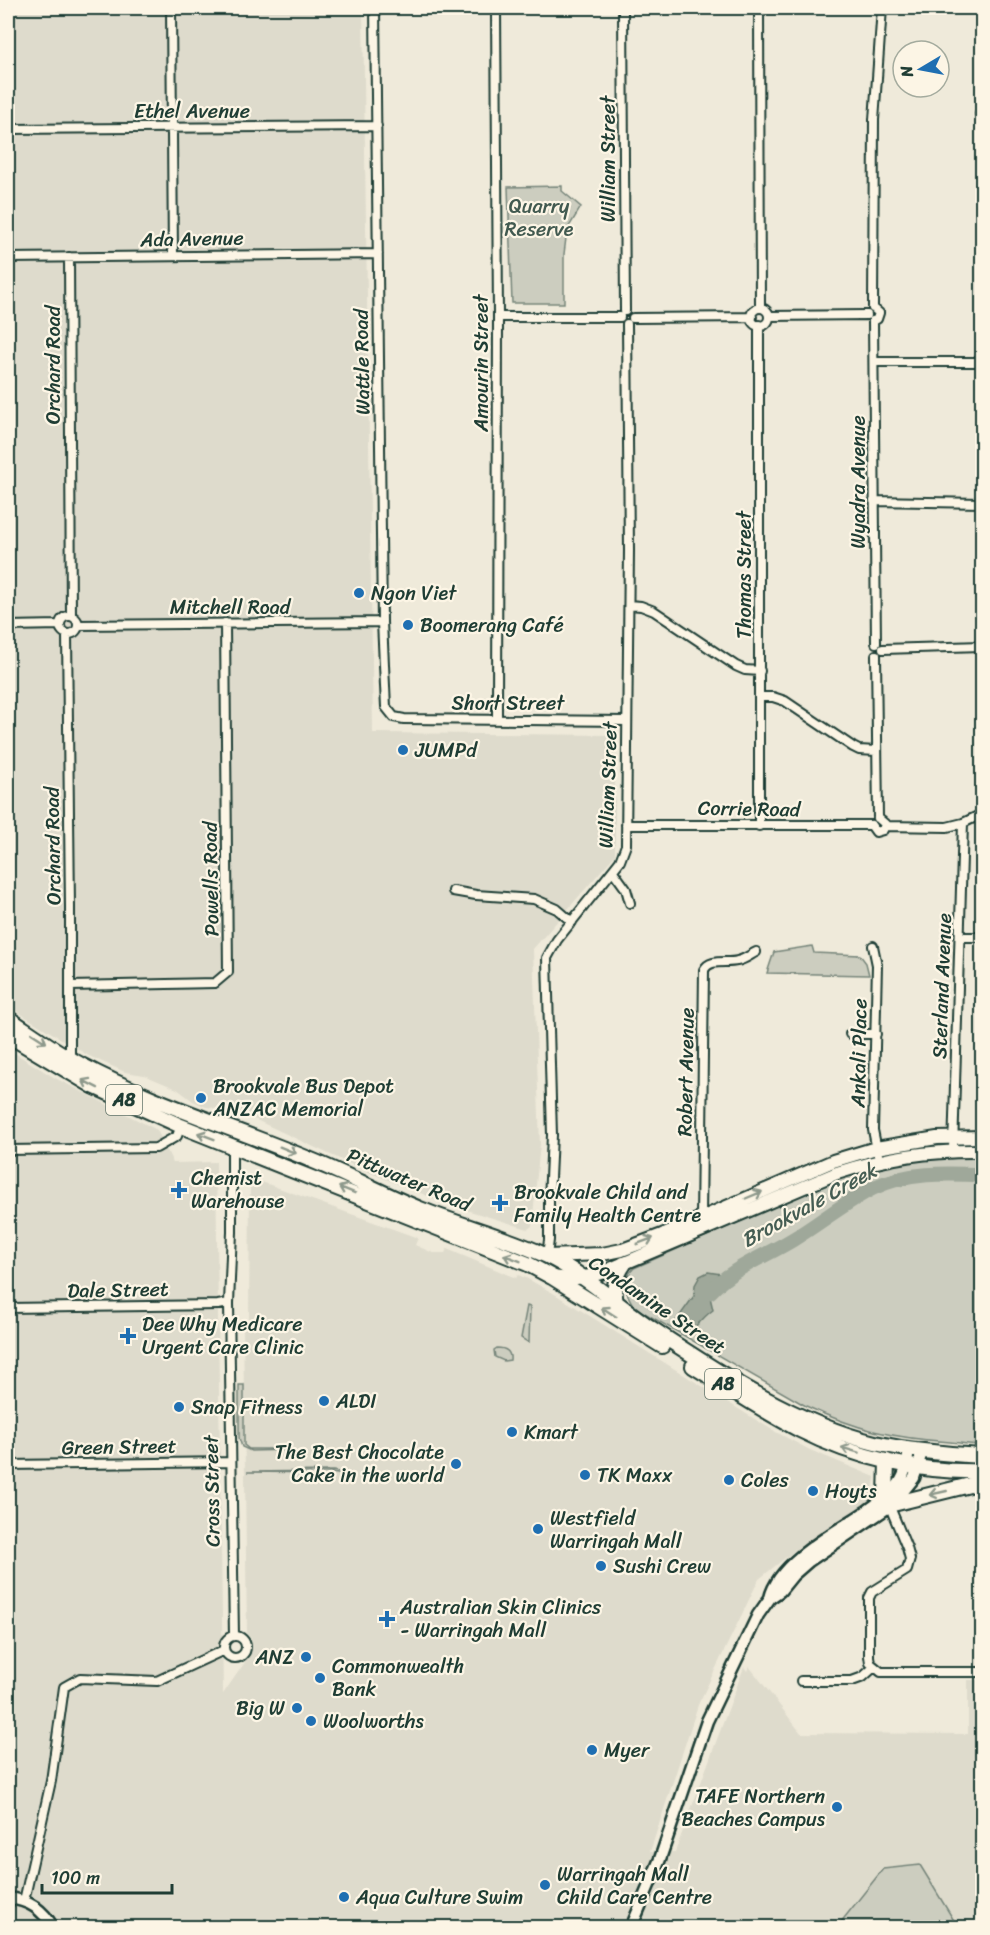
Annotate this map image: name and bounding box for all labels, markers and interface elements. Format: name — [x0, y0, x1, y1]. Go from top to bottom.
north arrow — [891, 39, 951, 99]
text: N — [891, 63, 922, 80]
street label: Ethel Avenue — [134, 94, 250, 129]
street label: William Street — [591, 95, 626, 222]
park label: Quarry Reserve — [504, 189, 574, 247]
street label: Ada Avenue — [139, 221, 244, 257]
street label: Amourin Street — [464, 293, 499, 433]
street label: Orchard Road — [36, 304, 71, 424]
street label: Wattle Road — [344, 307, 380, 415]
street label: Wyadra Avenue — [841, 415, 876, 549]
street label: Thomas Street — [727, 510, 762, 639]
place label: Ngon Viet — [371, 576, 457, 611]
marker: Ngon Viet — [352, 586, 366, 600]
street label: Mitchell Road — [170, 590, 292, 625]
place label: Boomerang Café — [420, 608, 564, 643]
marker: Boomerang Café — [401, 618, 415, 632]
street label: Short Street — [452, 686, 565, 721]
street label: William Street — [588, 720, 628, 849]
place label: JUMPd — [414, 733, 478, 768]
marker: JUMPd — [396, 743, 410, 757]
street label: Orchard Road — [34, 785, 72, 906]
street label: Corrie Road — [698, 791, 802, 827]
street label: Powells Road — [192, 820, 229, 937]
street label: Sterland Avenue — [922, 912, 962, 1060]
street label: Ankali Place — [841, 998, 877, 1109]
street label: Robert Avenue — [667, 1007, 705, 1137]
one-way arrow — [30, 1032, 47, 1045]
place label: Brookvale Bus Depot ANZAC Memorial — [212, 1069, 394, 1127]
one-way arrow — [81, 1078, 99, 1089]
road number: A8 — [106, 1085, 142, 1115]
marker: Brookvale Bus Depot ANZAC Memorial — [194, 1091, 208, 1105]
one-way arrow — [198, 1130, 216, 1141]
street label: Pittwater Road — [341, 1138, 478, 1223]
one-way arrow — [278, 1146, 297, 1157]
water label: Brookvale Creek — [734, 1151, 886, 1258]
place label: Chemist Warehouse — [191, 1161, 285, 1219]
place label: Brookvale Child and Family Health Centre — [514, 1175, 701, 1233]
marker: Chemist Warehouse — [172, 1183, 186, 1197]
one-way arrow — [338, 1184, 356, 1195]
one-way arrow — [745, 1188, 763, 1200]
marker: Brookvale Child and Family Health Centre — [491, 1194, 509, 1212]
one-way arrow — [635, 1235, 654, 1246]
street label: Condamine Street — [581, 1246, 733, 1364]
one-way arrow — [504, 1252, 522, 1263]
street label: Dale Street — [67, 1272, 169, 1308]
one-way arrow — [600, 1306, 617, 1319]
place label: Dee Why Medicare Urgent Care Clinic — [142, 1307, 304, 1365]
marker: Dee Why Medicare Urgent Care Clinic — [119, 1327, 137, 1345]
road number: A8 — [705, 1369, 741, 1399]
place label: ALDI — [335, 1384, 376, 1419]
place label: Snap Fitness — [191, 1390, 303, 1425]
marker: ALDI — [317, 1394, 331, 1408]
marker: Snap Fitness — [172, 1400, 186, 1414]
place label: Kmart — [524, 1415, 579, 1450]
marker: Kmart — [505, 1425, 519, 1439]
street label: Green Street — [61, 1428, 177, 1465]
street label: Cross Street — [194, 1434, 230, 1547]
place label: The Best Chocolate Cake in the world — [275, 1435, 445, 1493]
one-way arrow — [841, 1444, 860, 1455]
marker: The Best Chocolate Cake in the world — [449, 1457, 463, 1471]
place label: TK Maxx — [597, 1458, 673, 1493]
place label: Coles — [741, 1463, 790, 1498]
marker: TK Maxx — [578, 1468, 592, 1482]
marker: Coles — [722, 1473, 736, 1487]
place label: Hoyts — [825, 1474, 877, 1509]
marker: Hoyts — [806, 1484, 820, 1498]
one-way arrow — [929, 1488, 948, 1500]
place label: Westfield Warringah Mall — [550, 1501, 683, 1559]
marker: Westfield Warringah Mall — [531, 1522, 545, 1536]
place label: Sushi Crew — [613, 1549, 711, 1584]
marker: Sushi Crew — [594, 1559, 608, 1573]
place label: Australian Skin Clinics - Warringah Mall — [399, 1590, 602, 1648]
marker: Australian Skin Clinics - Warringah Mall — [378, 1610, 396, 1628]
place label: ANZ — [254, 1640, 294, 1675]
place label: Commonwealth Bank — [332, 1649, 464, 1707]
marker: ANZ — [299, 1650, 313, 1664]
marker: Commonwealth Bank — [313, 1671, 327, 1685]
place label: Big W — [236, 1691, 285, 1726]
marker: Big W — [290, 1701, 304, 1715]
place label: Woolworths — [323, 1704, 425, 1739]
marker: Woolworths — [304, 1714, 318, 1728]
place label: Myer — [604, 1733, 651, 1768]
marker: Myer — [585, 1743, 599, 1757]
place label: TAFE Northern Beaches Campus — [681, 1779, 826, 1837]
marker: TAFE Northern Beaches Campus — [830, 1800, 844, 1814]
scale bar — [42, 1857, 172, 1895]
place label: Warringah Mall Child Care Centre — [557, 1857, 712, 1915]
text: 100 m — [51, 1862, 100, 1894]
marker: Warringah Mall Child Care Centre — [538, 1878, 552, 1892]
place label: Aqua Culture Swim — [355, 1880, 523, 1915]
marker: Aqua Culture Swim — [337, 1890, 351, 1904]

